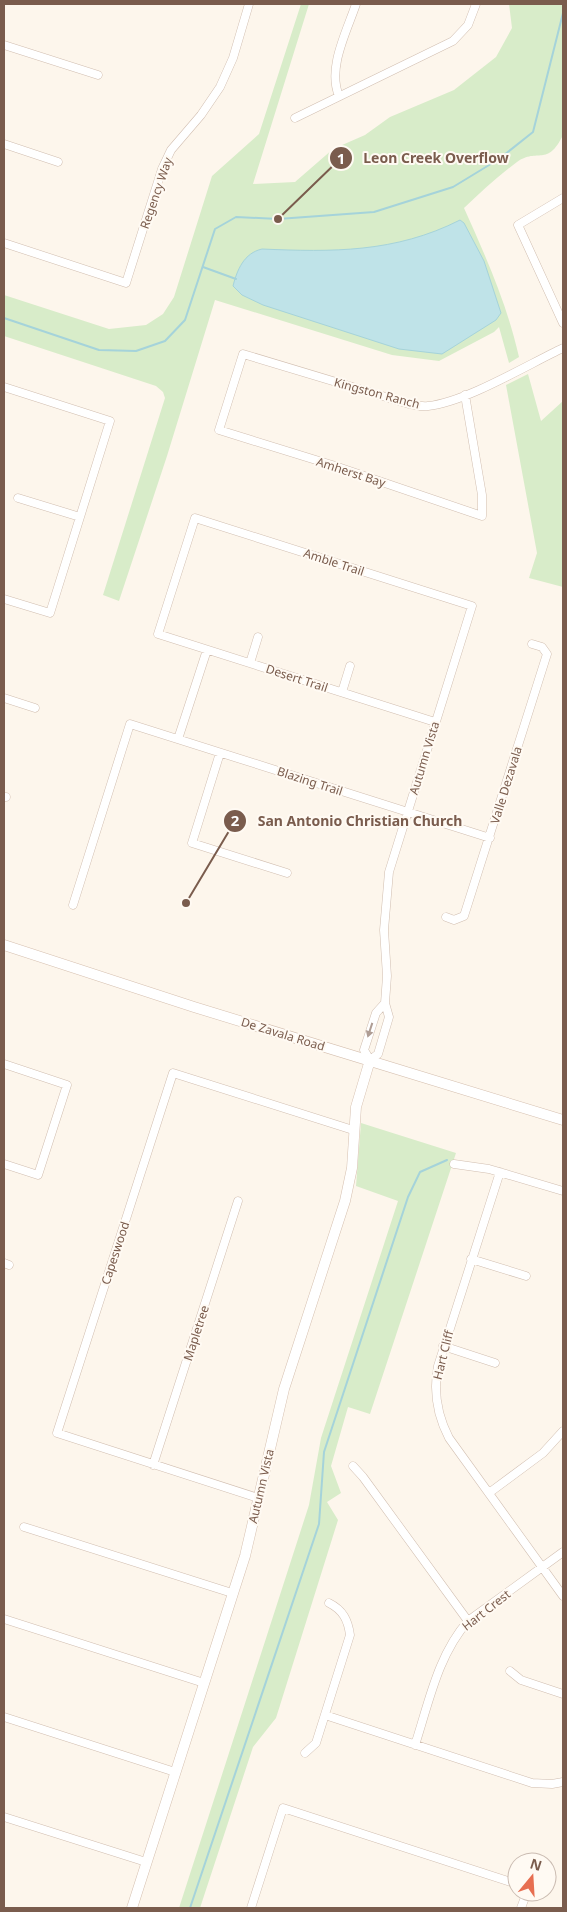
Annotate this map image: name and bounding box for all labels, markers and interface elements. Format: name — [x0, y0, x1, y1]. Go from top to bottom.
callout: Leon Creek Overflow — [328, 144, 519, 173]
text: 1 — [337, 148, 345, 168]
text: Leon Creek Overflow — [363, 148, 509, 167]
street label: Regency Way — [136, 154, 176, 231]
street label: Kingston Ranch — [332, 373, 422, 413]
street label: Amherst Bay — [314, 453, 389, 491]
street label: Amble Trail — [301, 544, 367, 580]
street label: Desert Trail — [264, 660, 330, 696]
street label: Autumn Vista — [405, 719, 443, 797]
street label: Valle Dezavala — [486, 744, 526, 826]
street label: Blazing Trail — [275, 762, 345, 800]
callout: San Antonio Christian Church — [223, 806, 472, 835]
text: 2 — [231, 810, 240, 830]
text: San Antonio Christian Church — [258, 811, 462, 830]
street label: De Zavala Road — [239, 1013, 327, 1055]
one-way arrow — [366, 1023, 374, 1038]
street label: Capeswood — [97, 1219, 133, 1287]
street label: Mapletree — [179, 1303, 213, 1363]
street label: Hart Cliff — [429, 1328, 457, 1381]
street label: Autumn Vista — [244, 1447, 278, 1525]
street label: Hart Crest — [458, 1585, 514, 1634]
north arrow — [507, 1852, 557, 1902]
text: N — [528, 1853, 545, 1875]

